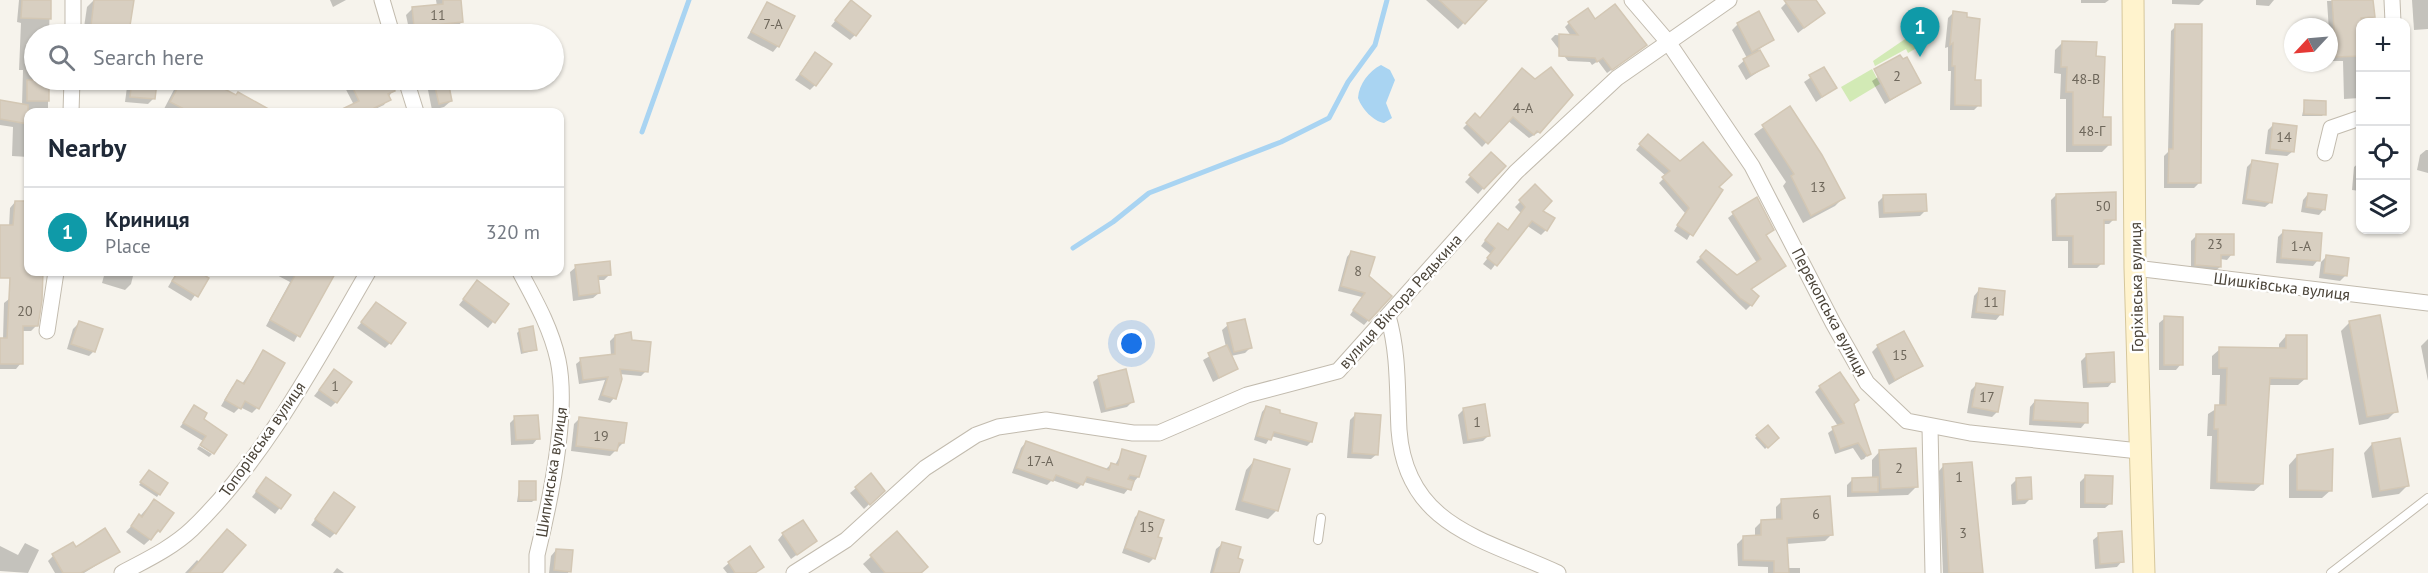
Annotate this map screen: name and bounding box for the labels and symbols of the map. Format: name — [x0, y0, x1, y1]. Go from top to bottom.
house number: 11 — [430, 6, 446, 24]
pin: 1 — [1900, 8, 1940, 57]
house number: 7-А — [763, 15, 784, 33]
north arrow — [2284, 18, 2338, 72]
house number: 2 — [1893, 67, 1901, 85]
house number: 48-В — [2072, 70, 2100, 88]
house number: 4-А — [1513, 99, 1534, 117]
house number: 48-Г — [2079, 122, 2106, 140]
house number: 14 — [2276, 128, 2292, 146]
house number: 13 — [1810, 178, 1826, 196]
house number: 50 — [2095, 197, 2111, 215]
street label: Горіхівська вулиця — [2125, 222, 2147, 352]
street label: вулиця Віктора Редькина — [1334, 229, 1466, 373]
house number: 23 — [2207, 235, 2223, 253]
house number: 1-А — [2291, 237, 2312, 255]
street label: Перекопська вулиця — [1788, 244, 1872, 380]
house number: 8 — [1354, 262, 1362, 280]
street label: Шишківська вулиця — [2213, 268, 2351, 304]
house number: 11 — [1983, 293, 1999, 311]
house number: 20 — [17, 302, 33, 320]
your location — [1117, 329, 1146, 358]
house number: 15 — [1892, 346, 1908, 364]
street label: Топорівська вулиця — [215, 377, 309, 501]
house number: 1 — [331, 377, 339, 395]
house number: 17 — [1979, 388, 1995, 406]
street label: Шипинська вулиця — [531, 405, 571, 539]
house number: 1 — [1473, 413, 1481, 431]
house number: 19 — [593, 427, 609, 445]
house number: 17-А — [1026, 452, 1054, 470]
house number: 2 — [1895, 459, 1903, 477]
house number: 1 — [1955, 468, 1963, 486]
house number: 6 — [1812, 505, 1820, 523]
house number: 15 — [1139, 518, 1155, 536]
house number: 3 — [1959, 524, 1967, 542]

